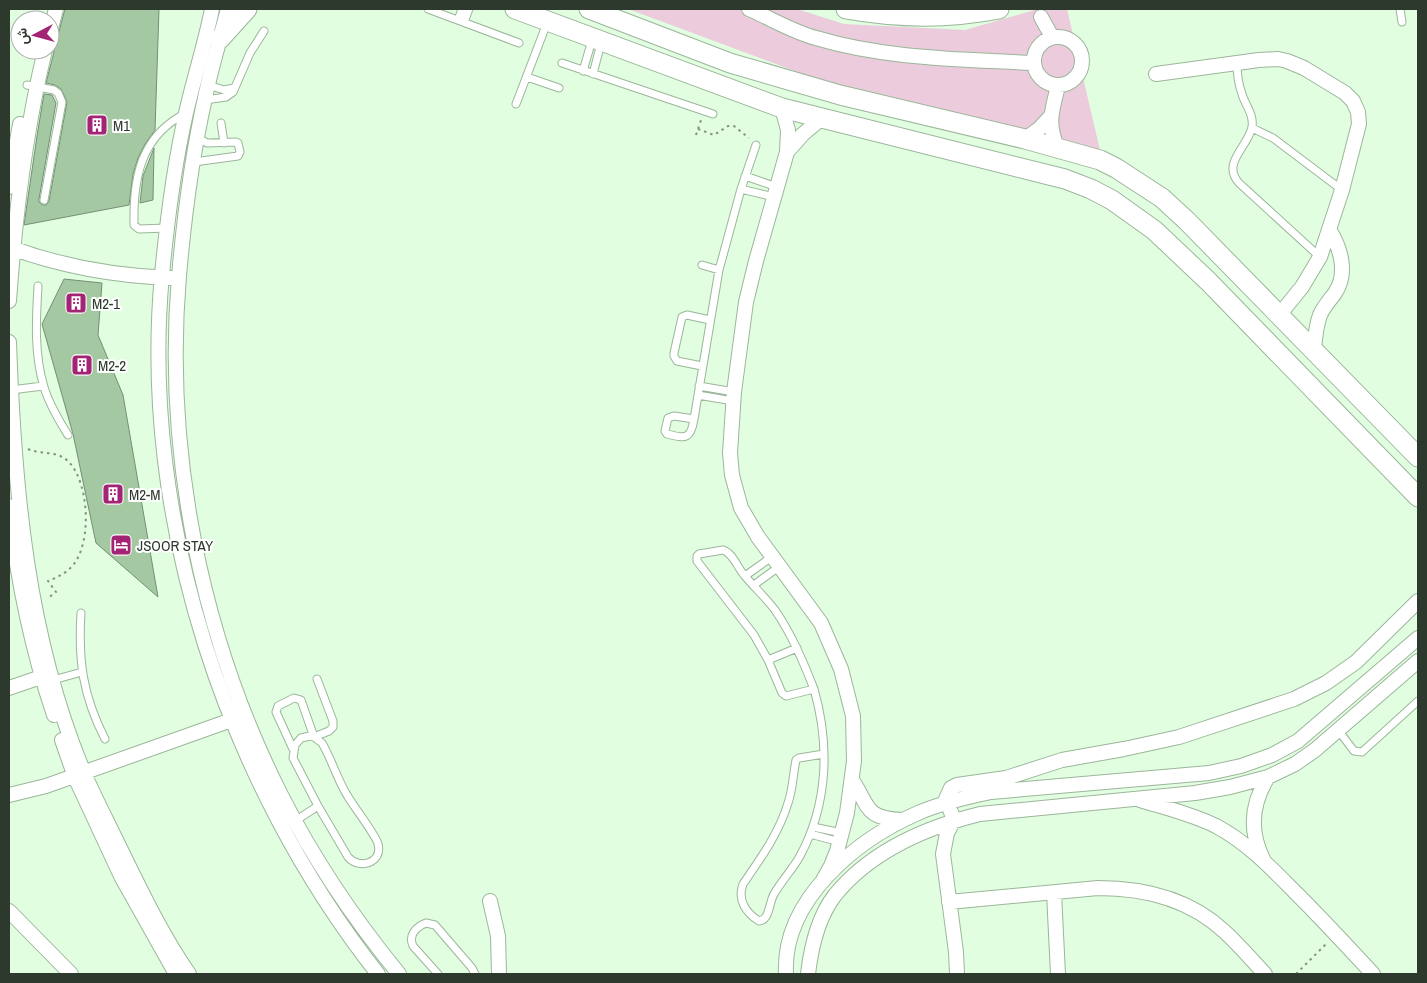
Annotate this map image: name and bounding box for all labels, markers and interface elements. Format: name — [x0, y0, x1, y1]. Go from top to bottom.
north arrow — [10, 10, 60, 60]
text: ش — [12, 27, 32, 46]
building icon: M1 — [85, 113, 109, 137]
place label: M1 — [113, 115, 130, 136]
building icon: M2-1 — [64, 291, 88, 315]
place label: M2-1 — [92, 293, 120, 314]
building icon: M2-2 — [70, 353, 94, 377]
place label: M2-2 — [98, 355, 126, 376]
building icon: M2-M — [101, 482, 125, 506]
place label: M2-M — [129, 484, 160, 505]
hotel icon: JSOOR STAY — [109, 533, 133, 557]
place label: JSOOR STAY — [137, 535, 214, 556]

